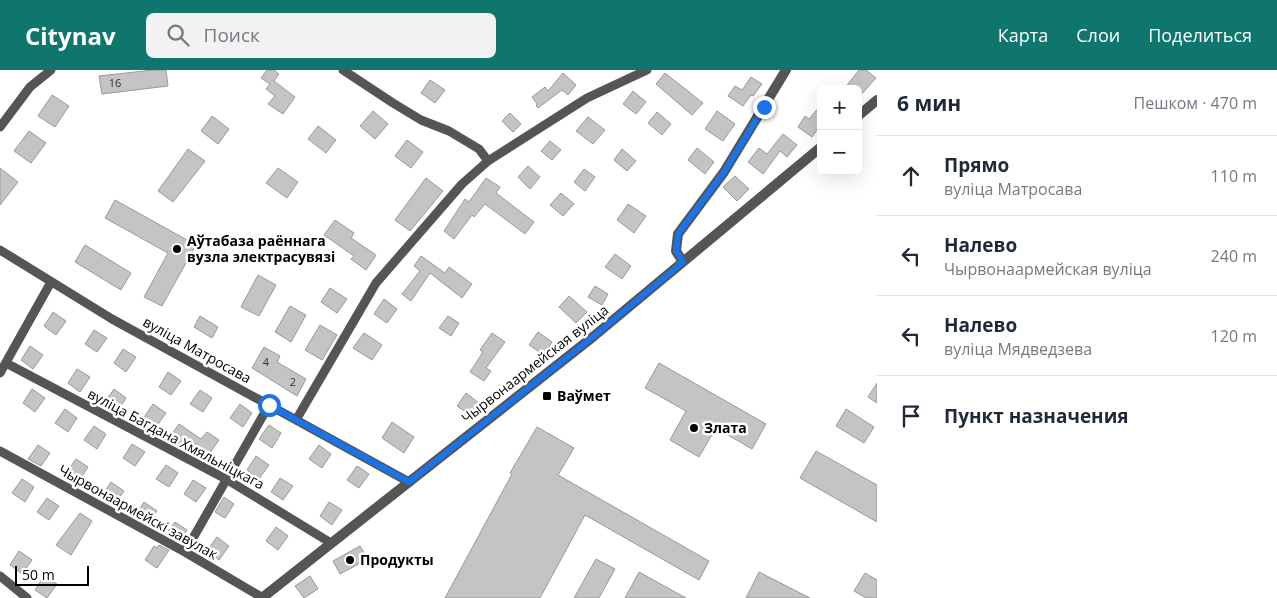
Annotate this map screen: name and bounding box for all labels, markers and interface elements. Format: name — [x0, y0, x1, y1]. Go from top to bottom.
search box — [146, 13, 496, 58]
text: Citynav — [25, 19, 116, 52]
icon: search — [164, 21, 192, 49]
text: Поиск — [204, 22, 260, 48]
text: Карта — [998, 23, 1048, 47]
text: Слои — [1076, 23, 1120, 47]
text: Поделиться — [1148, 23, 1252, 47]
house number: 16 — [109, 75, 121, 90]
map controls — [817, 85, 862, 175]
button: + — [817, 85, 862, 130]
text: 6 мин — [897, 89, 961, 117]
text: Пешком · 470 m — [1134, 92, 1257, 114]
route end — [753, 96, 776, 119]
button: − — [817, 130, 862, 175]
text: Прямо — [944, 152, 1009, 178]
icon: ahead — [897, 162, 925, 190]
text: 110 m — [1211, 165, 1257, 187]
text: вуліца Матросава — [944, 178, 1082, 200]
place label: Аўтабаза раённага вузла электрасувязі — [187, 231, 335, 266]
text: Налево — [944, 232, 1017, 258]
icon: left — [897, 242, 925, 270]
marker: Аўтабаза раённага вузла электрасувязі — [171, 243, 183, 255]
text: 240 m — [1211, 245, 1257, 267]
text: Чырвонаармейская вуліца — [944, 258, 1152, 280]
street label: Чырвонаармейская вуліца — [457, 300, 612, 427]
street label: вуліца Матросава — [140, 312, 255, 387]
text: Налево — [944, 312, 1017, 338]
icon: left — [897, 322, 925, 350]
text: 120 m — [1211, 325, 1257, 347]
text: вуліца Мядведзева — [944, 338, 1092, 360]
house number: 4 — [263, 354, 270, 369]
house number: 2 — [290, 374, 296, 389]
street label: вуліца Багдана Хмяльніцкага — [85, 384, 268, 493]
place label: Ваўмет — [557, 386, 611, 405]
marker: Ваўмет — [541, 390, 553, 402]
route start — [258, 394, 281, 417]
icon: arrive — [897, 402, 925, 430]
text: Пункт назначения — [944, 403, 1129, 429]
place label: Злата — [704, 418, 747, 437]
marker: Злата — [688, 422, 700, 434]
street label: Чырвонаармейскі завулак — [55, 460, 222, 564]
place label: Продукты — [360, 550, 434, 569]
marker: Продукты — [344, 554, 356, 566]
scale bar — [15, 563, 89, 586]
text: 50 m — [22, 565, 55, 584]

